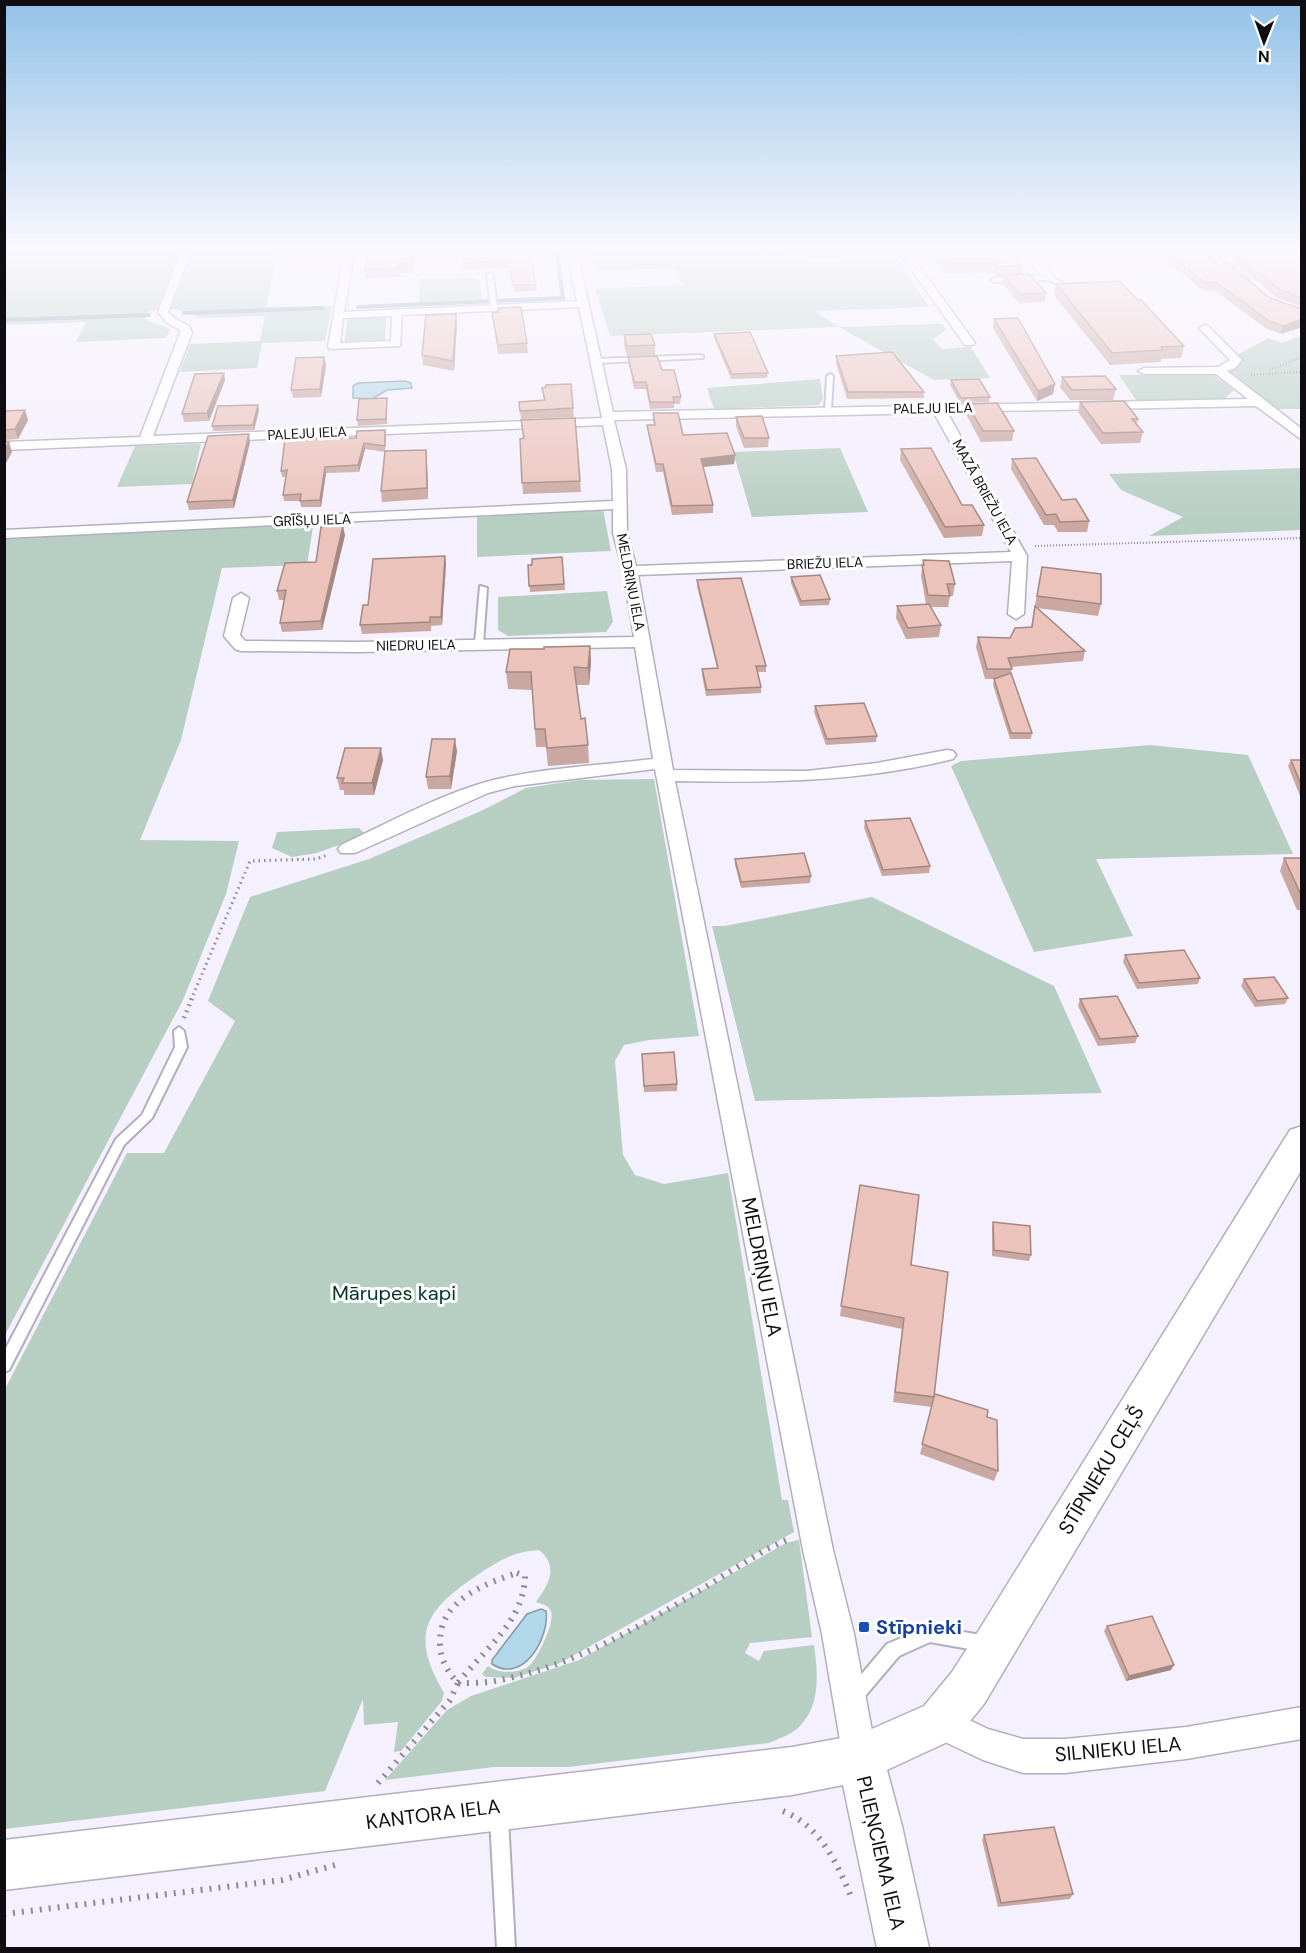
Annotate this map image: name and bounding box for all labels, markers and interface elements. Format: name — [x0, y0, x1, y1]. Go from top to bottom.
north arrow — [1234, 12, 1294, 72]
text: N — [1258, 46, 1270, 67]
street label: PALEJU IELA — [893, 398, 973, 418]
street label: PALEJU IELA — [267, 422, 347, 444]
street label: MAZĀ BRIEŽU IELA — [949, 436, 1021, 548]
street label: GRĪŠĻU IELA — [273, 510, 351, 530]
street label: MELDRIŅU IELA — [613, 532, 649, 632]
street label: BRIEŽU IELA — [787, 553, 863, 573]
street label: NIEDRU IELA — [376, 635, 456, 655]
street label: MELDRIŅU IELA — [736, 1195, 788, 1339]
park label: Mārupes kapi — [332, 1280, 456, 1306]
street label: STĪPNIEKU CEĻŠ — [1052, 1401, 1150, 1539]
place label: Stīpnieki — [876, 1614, 962, 1640]
marker: Stīpnieki — [857, 1620, 871, 1634]
street label: SILNIEKU IELA — [1054, 1731, 1182, 1767]
street label: PLIEŅCIEMA IELA — [851, 1773, 911, 1933]
street label: KANTORA IELA — [364, 1793, 502, 1835]

